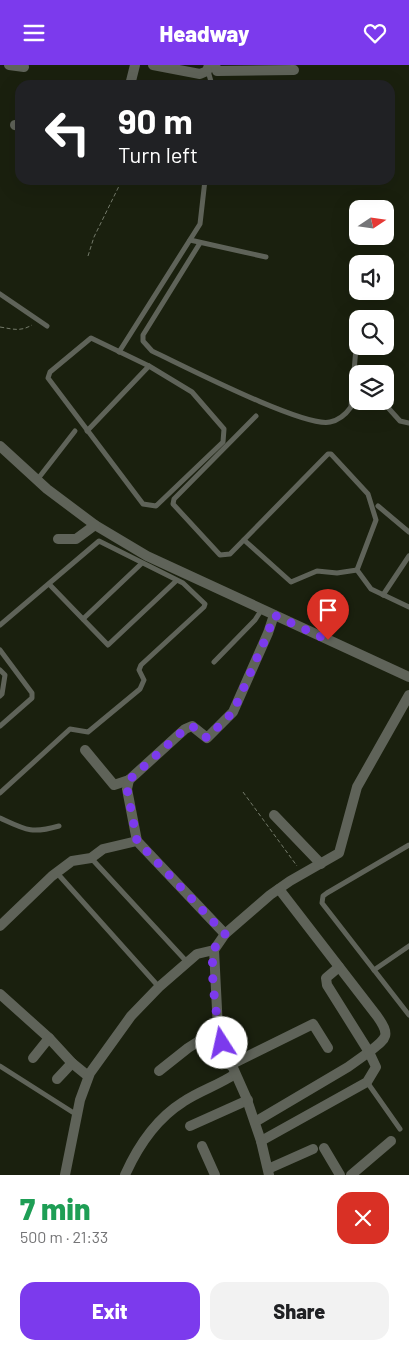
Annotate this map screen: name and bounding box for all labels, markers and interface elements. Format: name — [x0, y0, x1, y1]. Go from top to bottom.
icon: menu — [20, 19, 48, 47]
icon: heart — [361, 19, 389, 47]
text: Headway — [160, 20, 249, 46]
text: 90 m — [118, 99, 193, 141]
icon: left — [35, 100, 100, 165]
text: Turn left — [118, 141, 198, 167]
north arrow — [349, 200, 394, 245]
map controls — [349, 200, 394, 410]
button: sound — [349, 255, 394, 300]
button: search — [349, 310, 394, 355]
button: layers — [349, 365, 394, 410]
pin — [307, 589, 349, 640]
icon: arrive — [314, 596, 342, 624]
position arrow — [195, 1016, 247, 1068]
text: 7 min — [20, 1190, 90, 1226]
button: close — [337, 1192, 389, 1244]
text: 500 m · 21:33 — [20, 1227, 108, 1246]
button: Exit — [20, 1282, 200, 1340]
button: Share — [210, 1282, 389, 1340]

